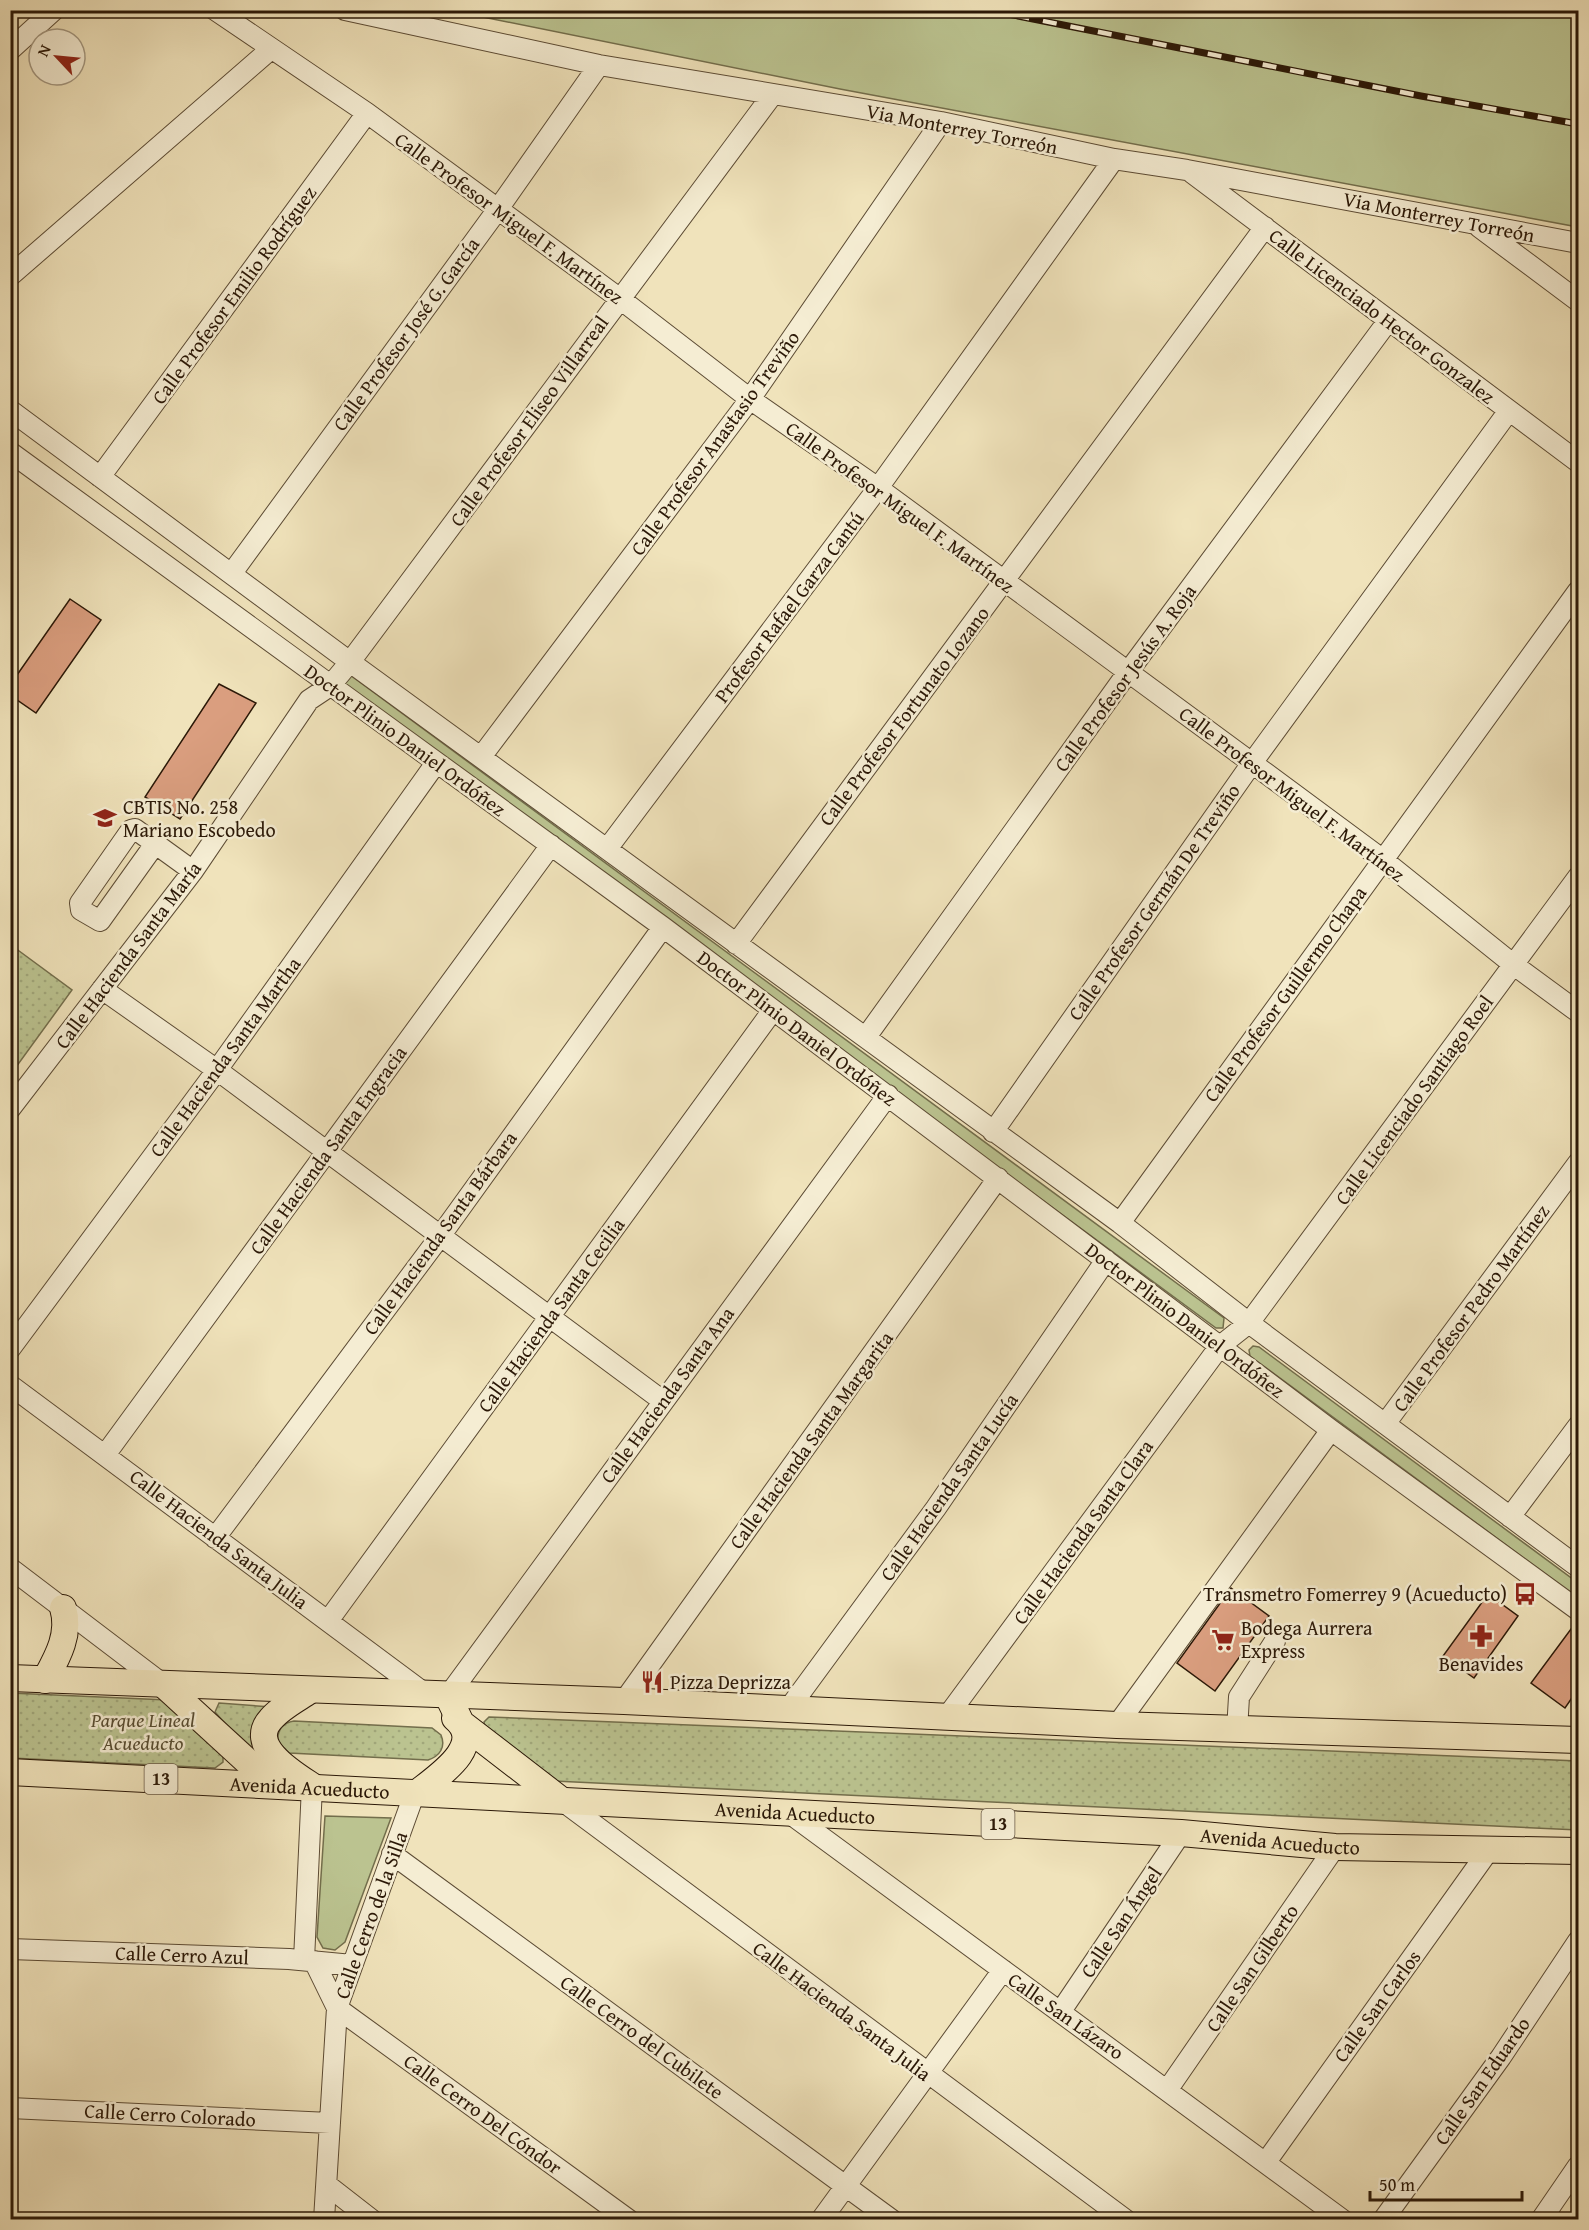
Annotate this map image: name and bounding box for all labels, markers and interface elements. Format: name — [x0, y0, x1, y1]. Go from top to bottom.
north arrow — [27, 27, 87, 87]
text: N — [30, 40, 57, 60]
street label: Via Monterrey Torreón — [864, 96, 1060, 161]
street label: Calle Profesor Miguel F. Martínez — [389, 125, 630, 311]
street label: Calle Profesor Emilio Rodríguez — [144, 179, 323, 410]
street label: Via Monterrey Torreón — [1341, 184, 1537, 249]
street label: Calle Licenciado Hector Gonzalez — [1263, 221, 1501, 410]
street label: Calle Profesor José G. García — [325, 230, 486, 437]
street label: Calle Profesor Eliseo Villarreal — [442, 309, 615, 532]
street label: Calle Profesor Anastasio Treviño — [623, 324, 806, 561]
street label: Calle Profesor Miguel F. Martínez — [780, 414, 1021, 600]
street label: Profesor Rafael Garza Cantú — [707, 505, 870, 709]
street label: Calle Profesor Jesús A. Roja — [1047, 578, 1203, 777]
street label: Calle Profesor Fortunato Lozano — [811, 600, 996, 831]
street label: Doctor Plinio Daniel Ordóñez — [299, 656, 512, 823]
street label: Calle Profesor Miguel F. Martínez — [1173, 699, 1412, 888]
street label: Calle Profesor Germán De Treviño — [1061, 777, 1247, 1026]
place label: CBTIS No. 258 Mariano Escobedo — [123, 792, 276, 844]
school or university icon: CBTIS No. 258 Mariano Escobedo — [92, 805, 118, 831]
street label: Calle Hacienda Santa María — [47, 854, 208, 1055]
street label: Calle Profesor Guillermo Chapa — [1196, 879, 1373, 1108]
street label: Doctor Plinio Daniel Ordóñez — [692, 943, 903, 1112]
street label: Calle Hacienda Santa Martha — [142, 950, 307, 1163]
street label: Calle Licenciado Santiago Roel — [1327, 988, 1500, 1211]
street label: Calle Hacienda Santa Engracia — [242, 1039, 414, 1260]
street label: Calle Hacienda Santa Bárbara — [356, 1124, 524, 1340]
street label: Calle Profesor Pedro Martínez — [1385, 1198, 1556, 1417]
street label: Calle Hacienda Santa Cecilia — [470, 1211, 632, 1418]
street label: Doctor Plinio Daniel Ordóñez — [1080, 1235, 1291, 1404]
street label: Calle Hacienda Santa Ana — [593, 1300, 741, 1489]
street label: Calle Hacienda Santa Margarita — [722, 1324, 900, 1555]
street label: Calle Hacienda Santa Lucía — [873, 1386, 1025, 1587]
street label: Calle Hacienda Santa Clara — [1005, 1433, 1160, 1630]
street label: Calle Hacienda Santa Julia — [124, 1462, 315, 1616]
place label: Transmetro Fomerrey 9 (Acueducto) — [1203, 1579, 1507, 1608]
bus stop icon: Transmetro Fomerrey 9 (Acueducto) — [1512, 1581, 1538, 1607]
place label: Bodega Aurrera Express — [1241, 1613, 1373, 1665]
pharmacy icon: Benavides — [1468, 1623, 1494, 1649]
supermarket icon: Bodega Aurrera Express — [1210, 1627, 1236, 1653]
place label: Benavides — [1439, 1649, 1523, 1678]
place label: Pizza Deprizza — [670, 1667, 791, 1696]
restaurant icon: Pizza Deprizza — [639, 1669, 665, 1695]
park label: Parque Lineal Acueducto — [90, 1705, 195, 1757]
road number: 13 — [144, 1764, 178, 1794]
street label: Avenida Acueducto — [229, 1768, 390, 1806]
street label: Avenida Acueducto — [714, 1794, 876, 1831]
road number: 13 — [982, 1809, 1014, 1839]
street label: Avenida Acueducto — [1199, 1820, 1360, 1861]
street label: Calle Cerro de la Silla — [327, 1826, 415, 2003]
street label: Calle San Ángel — [1073, 1860, 1169, 1983]
street label: Calle San Gilberto — [1198, 1898, 1305, 2037]
street label: Calle Hacienda Santa Julia — [747, 1934, 938, 2088]
street label: Calle Cerro Azul — [115, 1938, 250, 1971]
street label: Calle San Carlos — [1326, 1944, 1427, 2068]
street label: Calle San Lázaro — [1002, 1965, 1130, 2066]
street label: Calle Cerro del Cubilete — [555, 1967, 730, 2106]
street label: Calle San Eduardo — [1427, 2011, 1537, 2151]
street label: Calle Cerro Del Cóndor — [398, 2046, 568, 2181]
street label: Calle Cerro Colorado — [84, 2096, 257, 2133]
scale bar — [1370, 2164, 1522, 2202]
text: 50 m — [1379, 2171, 1415, 2198]

